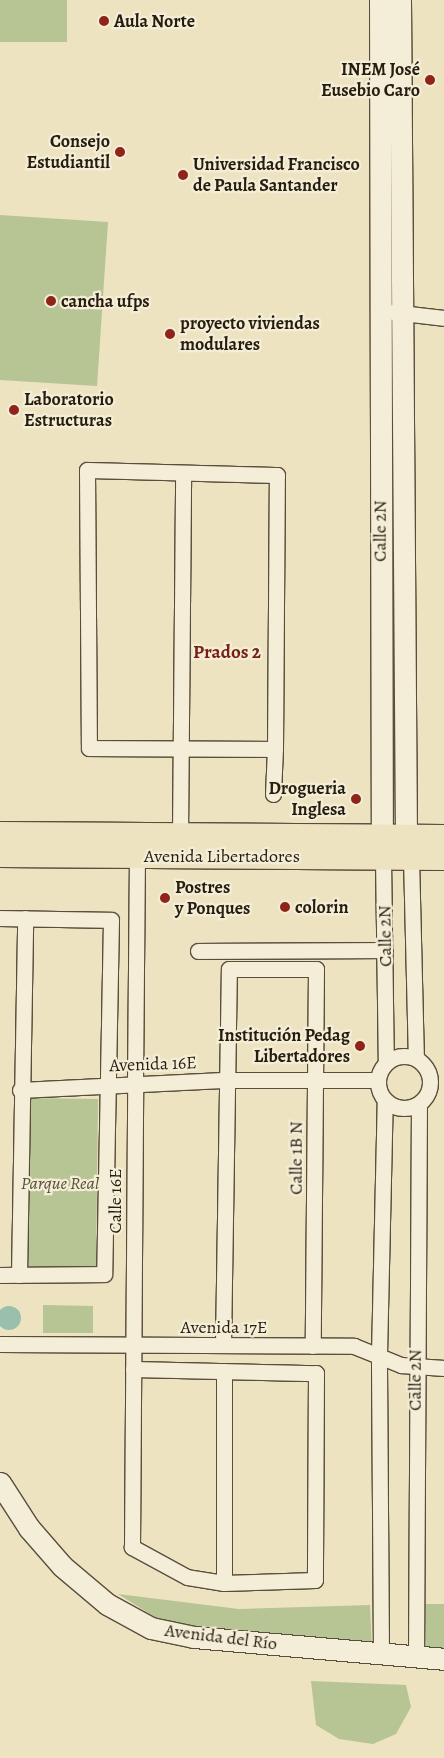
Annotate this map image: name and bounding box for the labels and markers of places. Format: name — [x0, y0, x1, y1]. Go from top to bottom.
place label: Aula Norte — [114, 10, 195, 32]
marker: Aula Norte — [98, 15, 110, 27]
place label: INEM José Eusebio Caro — [321, 59, 420, 102]
marker: INEM José Eusebio Caro — [424, 74, 436, 86]
place label: Consejo Estudiantil — [26, 131, 110, 173]
marker: Consejo Estudiantil — [114, 146, 126, 158]
place label: Universidad Francisco de Paula Santander — [193, 154, 360, 196]
marker: Universidad Francisco de Paula Santander — [177, 169, 189, 181]
place label: cancha ufps — [61, 290, 150, 312]
marker: cancha ufps — [45, 295, 57, 307]
place label: proyecto viviendas modulares — [180, 313, 320, 356]
marker: proyecto viviendas modulares — [164, 328, 176, 340]
place label: Laboratorio Estructuras — [24, 389, 114, 432]
marker: Laboratorio Estructuras — [8, 404, 20, 416]
place label: Drogueria Inglesa — [268, 778, 346, 821]
marker: Drogueria Inglesa — [350, 793, 362, 805]
place label: Postres y Ponques — [175, 877, 250, 920]
marker: Postres y Ponques — [159, 892, 171, 904]
place label: colorin — [295, 896, 349, 918]
marker: colorin — [279, 901, 291, 913]
place label: Institución Pedag Libertadores — [218, 1025, 350, 1068]
marker: Institución Pedag Libertadores — [354, 1040, 366, 1052]

